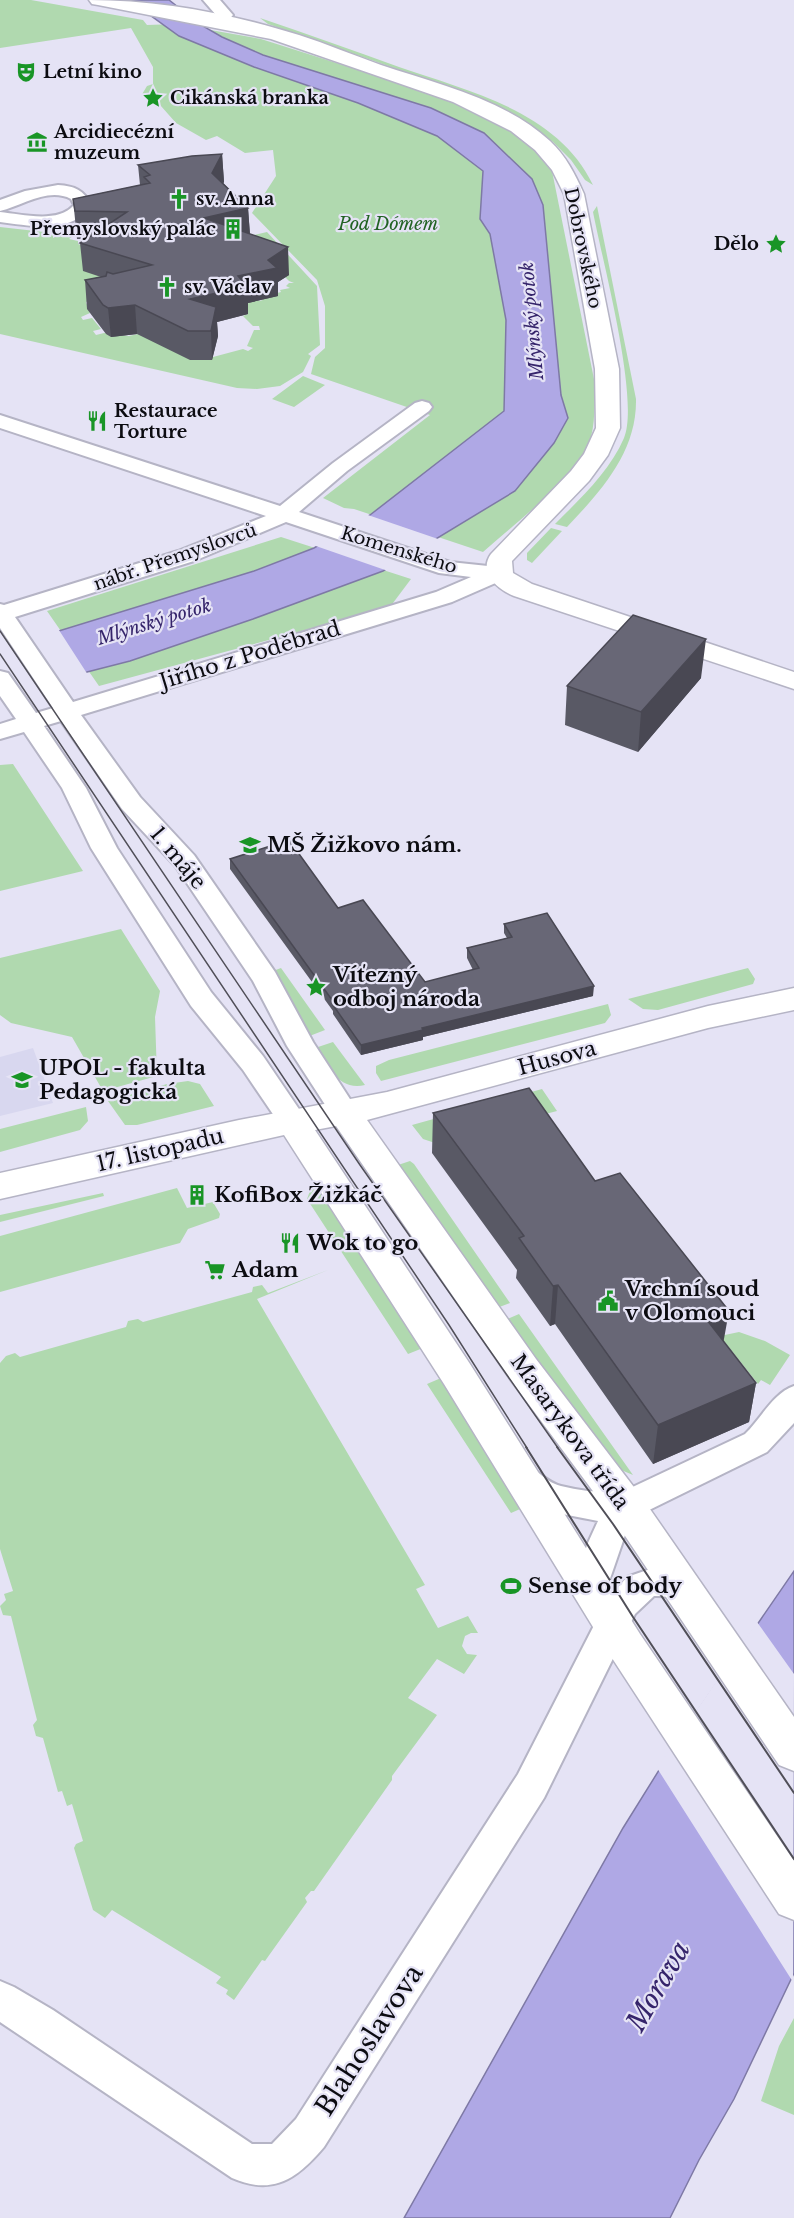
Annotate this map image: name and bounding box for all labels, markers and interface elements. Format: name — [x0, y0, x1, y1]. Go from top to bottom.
theatre icon: Letní kino — [14, 60, 38, 84]
place label: Letní kino — [43, 61, 142, 83]
place icon: Cikánská branka — [141, 86, 165, 110]
place label: Cikánská branka — [170, 87, 330, 109]
place label: Arcidiecézní muzeum — [53, 121, 175, 164]
museum icon: Arcidiecézní muzeum — [25, 130, 49, 154]
street label: Dobrovského — [559, 186, 607, 310]
church icon: sv. Anna — [167, 187, 191, 211]
place label: sv. Anna — [196, 188, 275, 210]
park label: Pod Dómem — [337, 213, 438, 235]
building icon: Přemyslovský palác — [221, 217, 245, 241]
place label: Přemyslovský palác — [30, 218, 216, 240]
place icon: Dělo — [764, 232, 788, 256]
place label: Dělo — [714, 233, 759, 255]
water label: Mlýnský potok — [516, 261, 548, 382]
church icon: sv. Václav — [155, 275, 179, 299]
place label: sv. Václav — [184, 276, 273, 298]
place label: Restaurace Torture — [114, 400, 217, 443]
restaurant icon: Restaurace Torture — [85, 409, 109, 433]
street label: nábř. Přemyslovců — [91, 519, 259, 595]
street label: Komenského — [338, 522, 460, 578]
water label: Mlýnský potok — [93, 594, 214, 650]
street label: Jiřího z Poděbrad — [154, 615, 343, 696]
street label: 1. máje — [144, 821, 212, 895]
place label: MŠ Žižkovo nám. — [267, 832, 462, 858]
school or university icon: MŠ Žižkovo nám. — [238, 833, 262, 857]
place label: Víťezný odboj národa — [332, 962, 480, 1012]
place icon: Víťezný odboj národa — [304, 975, 328, 999]
street label: Husova — [515, 1035, 599, 1081]
place label: UPOL - fakulta Pedagogická — [39, 1055, 206, 1105]
school or university icon: UPOL - fakulta Pedagogická — [10, 1068, 34, 1092]
street label: 17. listopadu — [94, 1123, 226, 1177]
place label: KofiBox Žižkáč — [214, 1182, 382, 1208]
building icon: KofiBox Žižkáč — [185, 1183, 209, 1207]
place label: Wok to go — [306, 1230, 418, 1256]
restaurant icon: Wok to go — [278, 1231, 302, 1255]
place label: Adam — [231, 1257, 299, 1283]
supermarket icon: Adam — [203, 1258, 227, 1282]
place label: Vrchní soud v Olomouci — [624, 1276, 760, 1326]
public building icon: Vrchní soud v Olomouci — [596, 1289, 620, 1313]
street label: Masarykova třída — [505, 1349, 635, 1515]
place label: Sense of body — [528, 1573, 682, 1599]
sports icon: Sense of body — [499, 1574, 523, 1598]
water label: Morava — [619, 1935, 697, 2038]
street label: Blahoslavova — [308, 1958, 430, 2122]

